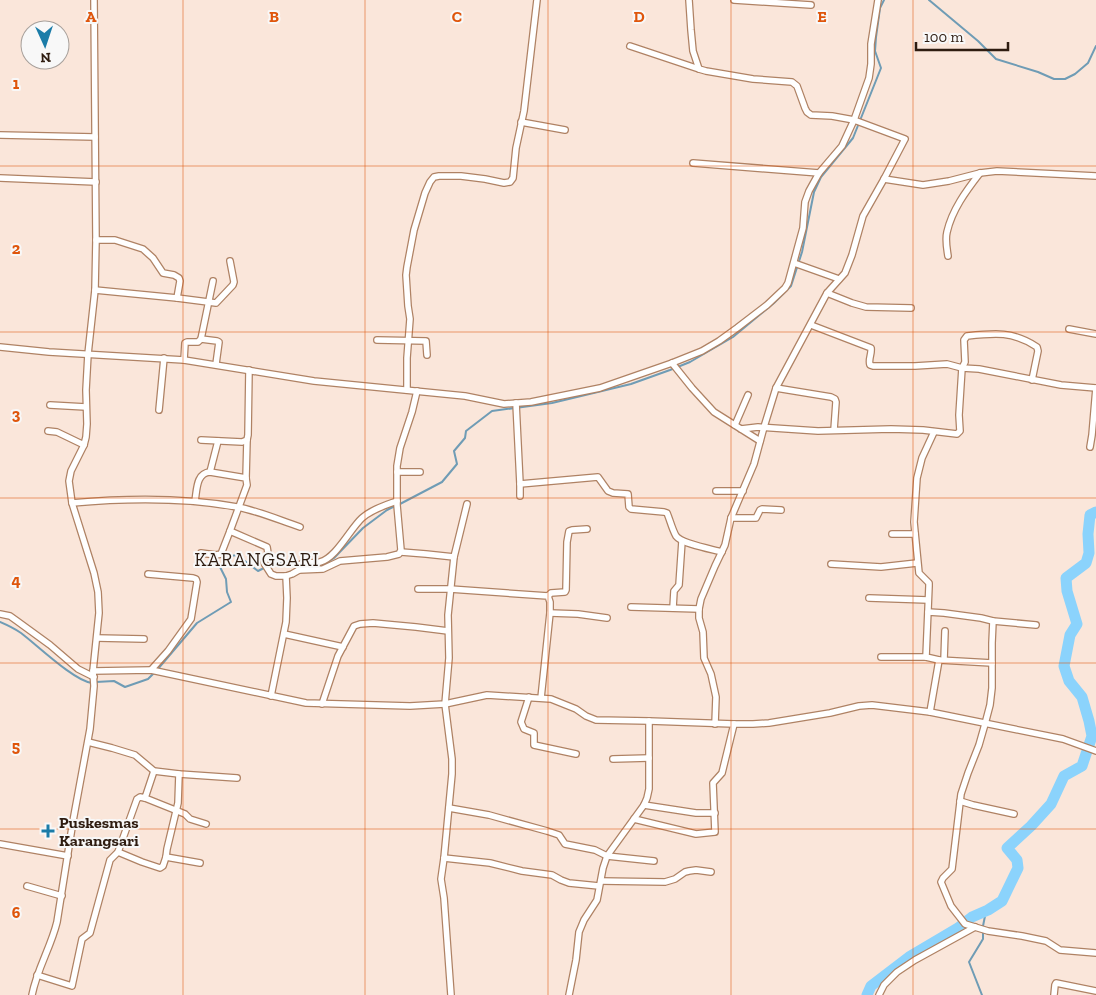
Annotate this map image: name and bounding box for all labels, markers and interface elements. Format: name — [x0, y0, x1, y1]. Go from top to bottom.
text: A — [86, 7, 97, 26]
text: B — [269, 7, 279, 26]
text: C — [452, 7, 462, 26]
text: D — [633, 7, 645, 26]
text: E — [817, 7, 827, 26]
north arrow — [20, 20, 70, 70]
scale bar — [916, 20, 1008, 52]
text: 100 m — [924, 28, 963, 46]
text: N — [40, 49, 51, 66]
text: 1 — [13, 74, 20, 93]
text: 2 — [12, 239, 21, 258]
text: 3 — [12, 405, 21, 424]
district label: KARANGSARI — [194, 548, 320, 571]
text: 4 — [11, 571, 21, 590]
text: 5 — [12, 737, 20, 756]
place label: Puskesmas Karangsari — [59, 813, 139, 850]
marker: Puskesmas Karangsari — [41, 824, 55, 838]
text: 6 — [12, 903, 21, 922]

